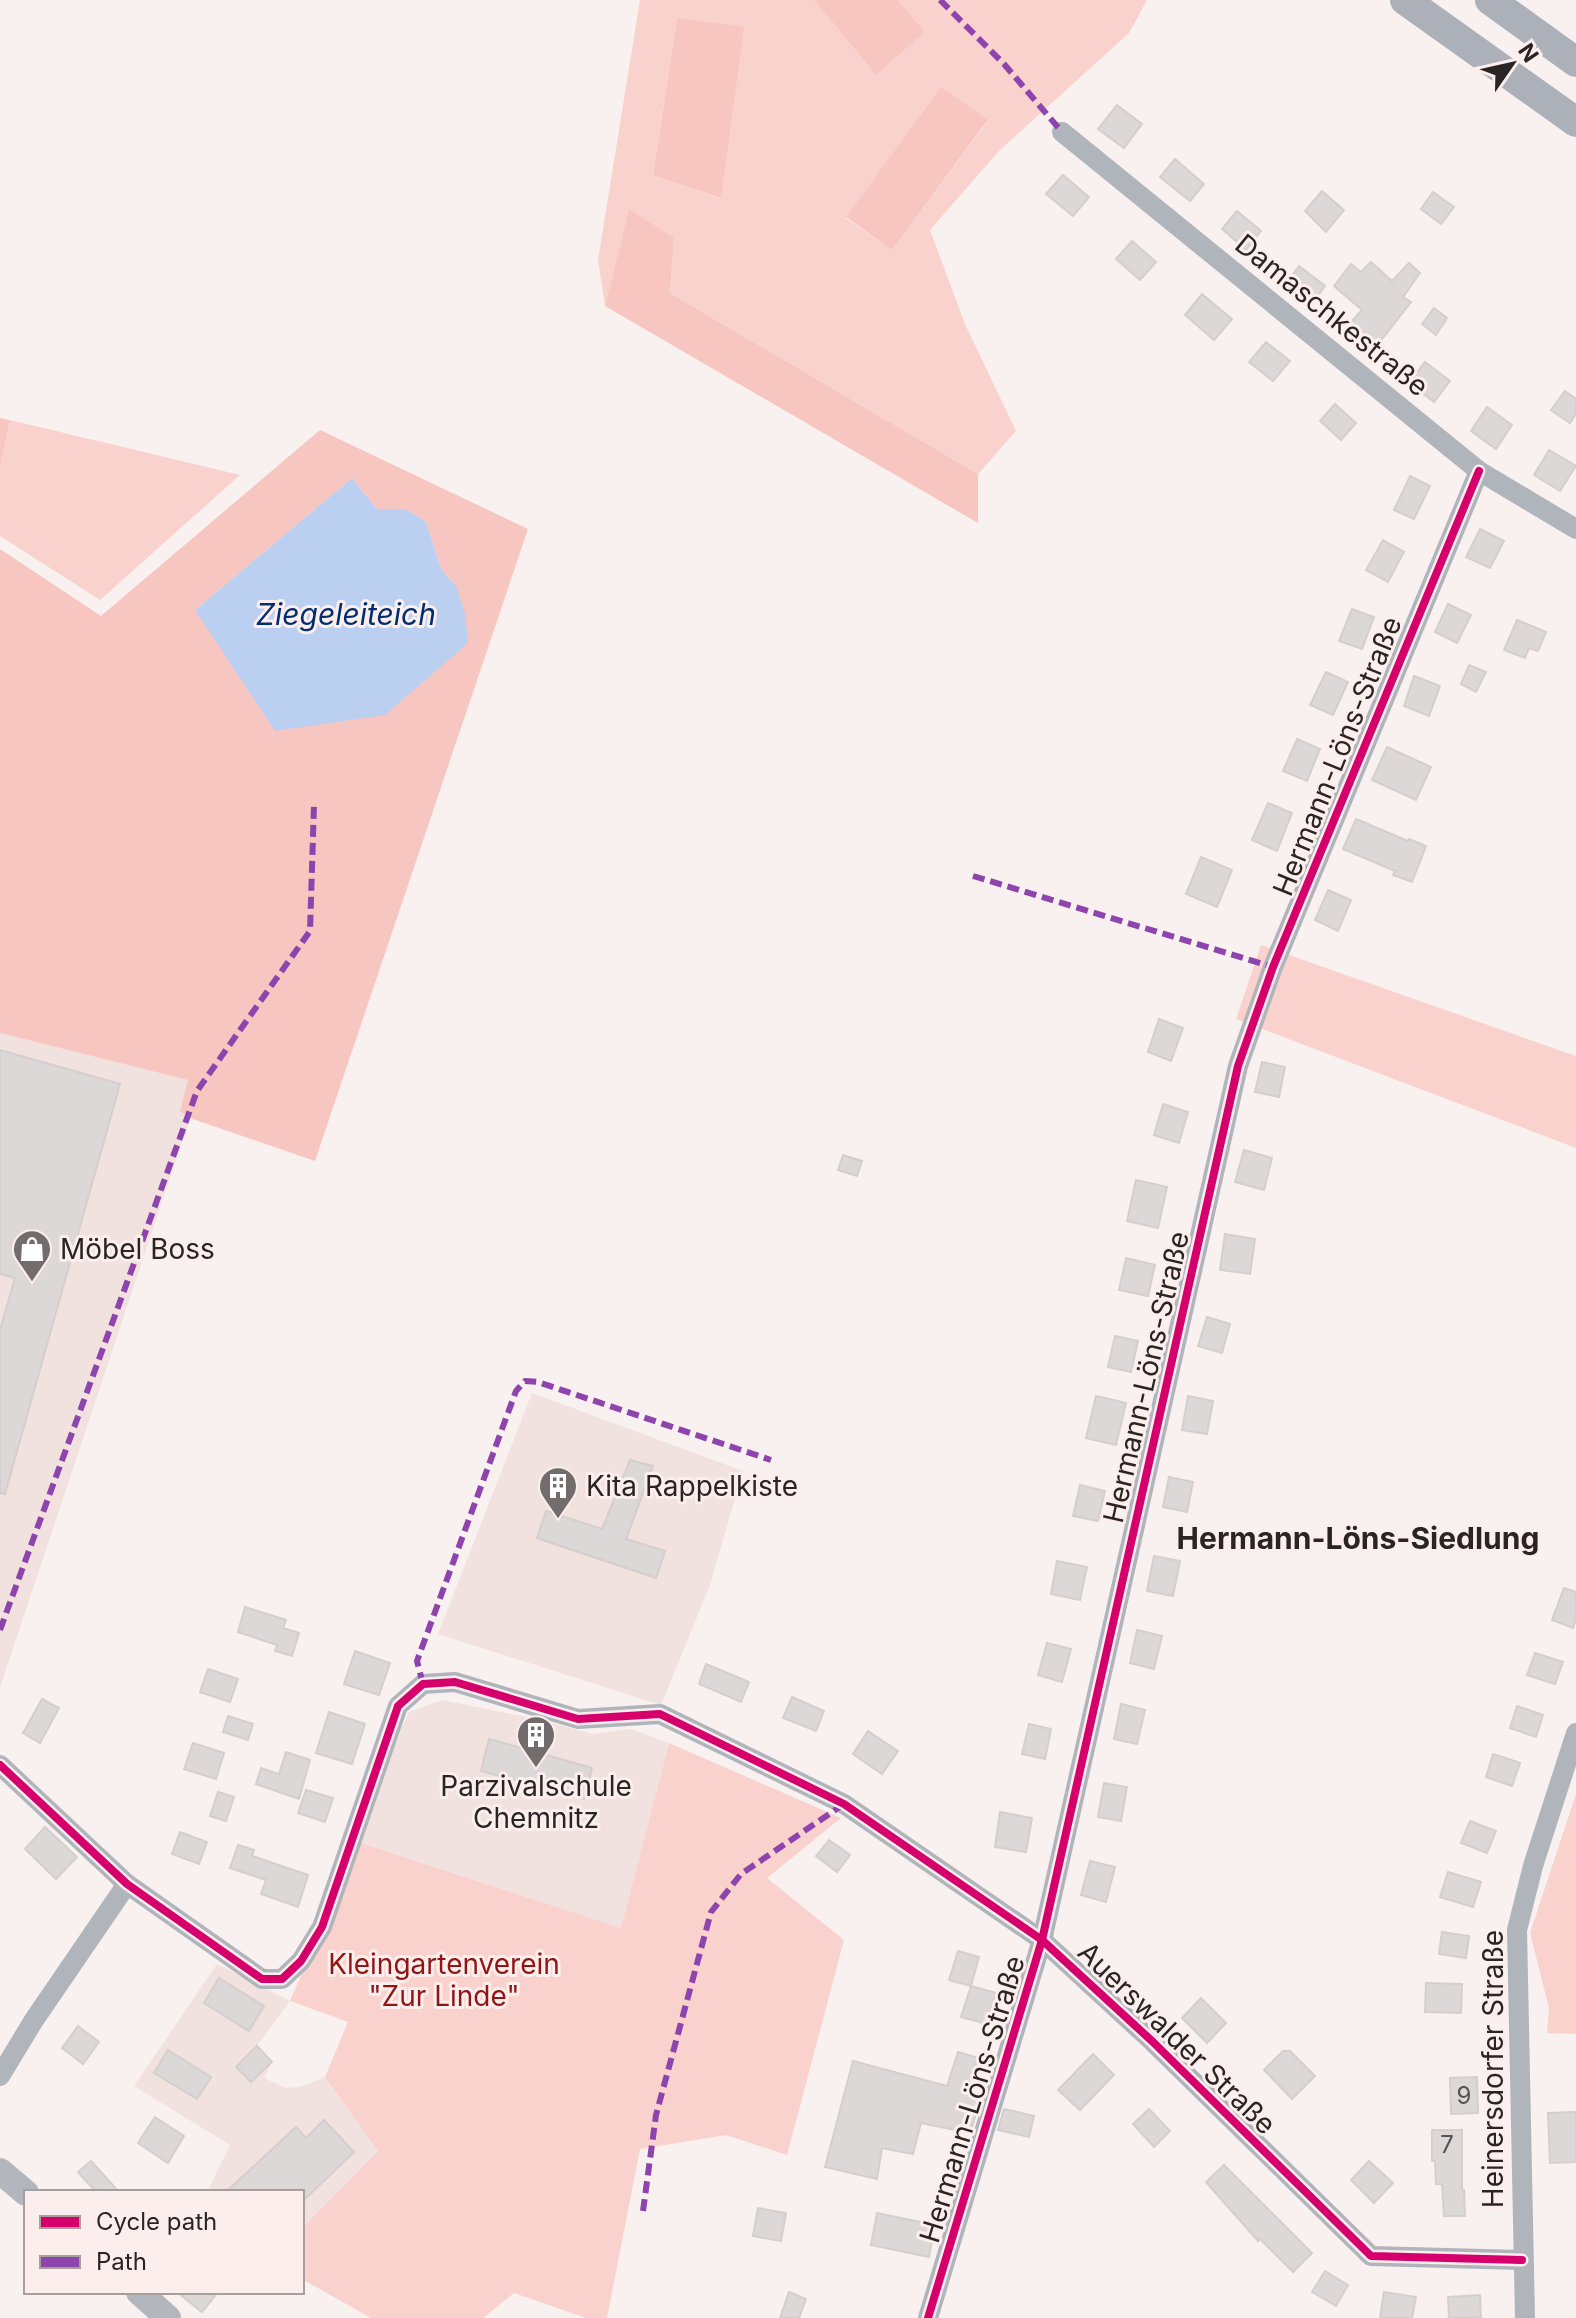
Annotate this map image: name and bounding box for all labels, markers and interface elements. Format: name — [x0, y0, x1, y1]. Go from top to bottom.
north arrow — [1472, 24, 1552, 104]
text: N — [1513, 39, 1544, 67]
street label: Damaschkestraße — [1229, 227, 1435, 403]
water label: Ziegeleiteich — [256, 596, 436, 632]
street label: Hermann-Löns-Straße — [1265, 611, 1409, 901]
shop icon: Möbel Boss — [11, 1228, 53, 1283]
street label: Hermann-Löns-Straße — [1096, 1228, 1196, 1526]
place label: Möbel Boss — [60, 1232, 215, 1266]
building icon: Kita Rappelkiste — [537, 1465, 579, 1520]
place label: Kita Rappelkiste — [586, 1469, 798, 1503]
district label: Hermann-Löns-Siedlung — [1177, 1520, 1539, 1556]
building icon: Parzivalschule Chemnitz — [515, 1714, 557, 1769]
place label: Parzivalschule Chemnitz — [440, 1769, 632, 1835]
street label: Heinersdorfer Straße — [1476, 1930, 1510, 2208]
street label: Auerswalder Straße — [1071, 1935, 1283, 2141]
park label: Kleingartenverein "Zur Linde" — [328, 1947, 560, 2013]
street label: Hermann-Löns-Straße — [912, 1951, 1032, 2247]
house number: 9 — [1457, 2081, 1471, 2110]
house number: 7 — [1440, 2130, 1454, 2159]
legend — [24, 2190, 304, 2294]
text: Cycle path — [96, 2207, 217, 2236]
text: Path — [96, 2247, 147, 2276]

